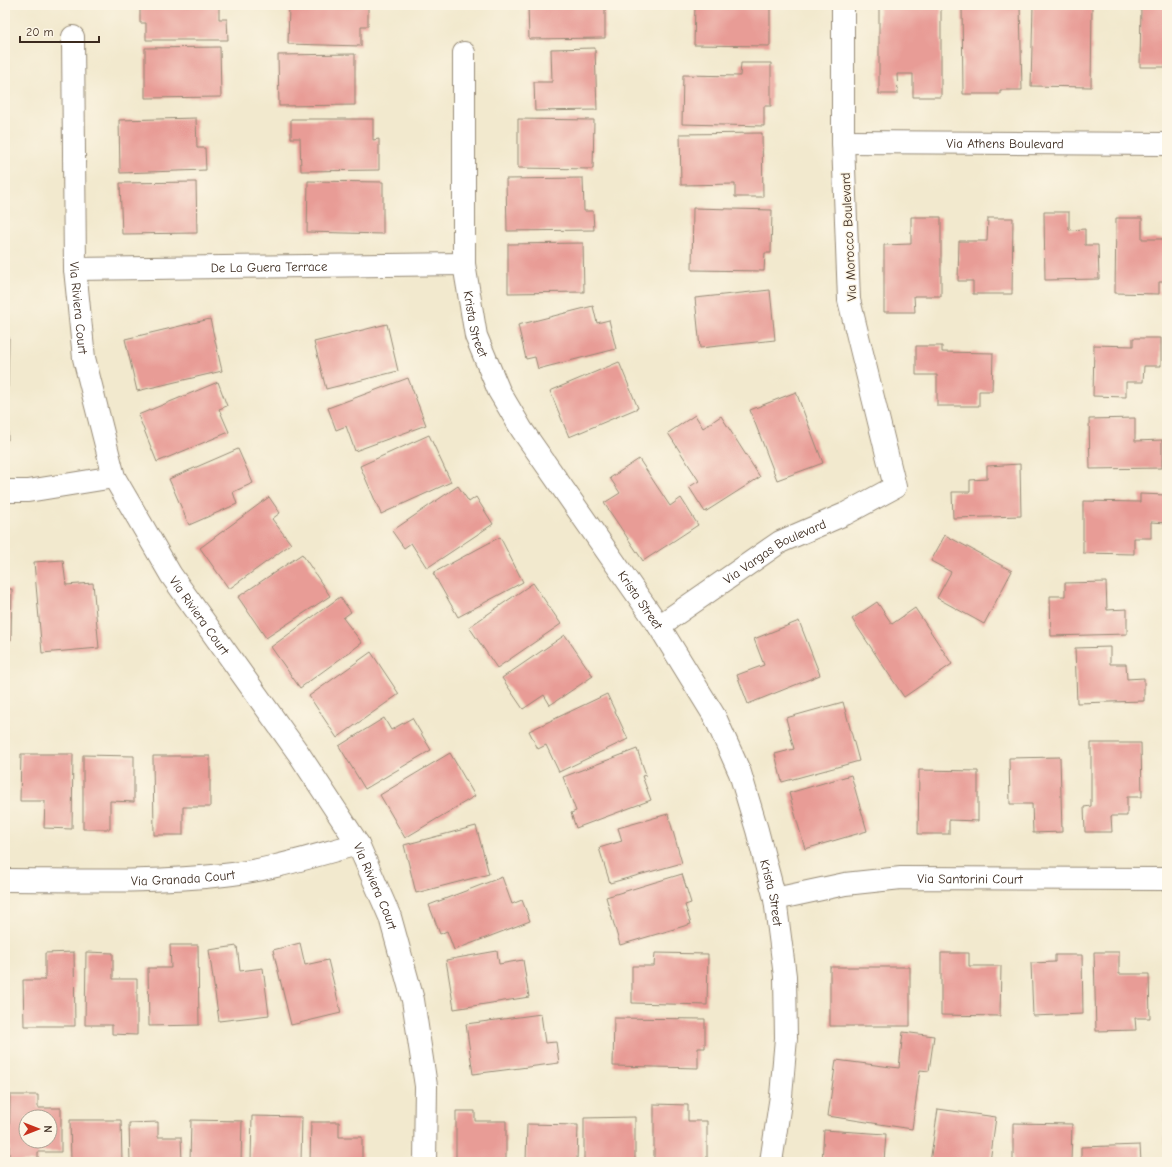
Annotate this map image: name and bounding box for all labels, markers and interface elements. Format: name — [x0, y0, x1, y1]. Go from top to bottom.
scale bar — [20, 18, 99, 44]
text: 20 m — [26, 25, 54, 39]
street label: Via Athens Boulevard — [946, 136, 1064, 151]
street label: Via Morocco Boulevard — [838, 172, 859, 302]
street label: De La Guera Terrace — [211, 259, 328, 275]
street label: Via Riviera Court — [67, 261, 91, 356]
street label: Krista Street — [461, 290, 491, 360]
street label: Via Vargas Boulevard — [720, 516, 828, 587]
street label: Krista Street — [615, 568, 667, 633]
street label: Via Riviera Court — [166, 573, 233, 659]
street label: Via Riviera Court — [350, 841, 400, 932]
street label: Krista Street — [757, 858, 786, 928]
street label: Via Granada Court — [131, 867, 237, 888]
street label: Via Santorini Court — [917, 871, 1024, 886]
north arrow — [18, 1109, 58, 1149]
text: N — [41, 1125, 54, 1133]

